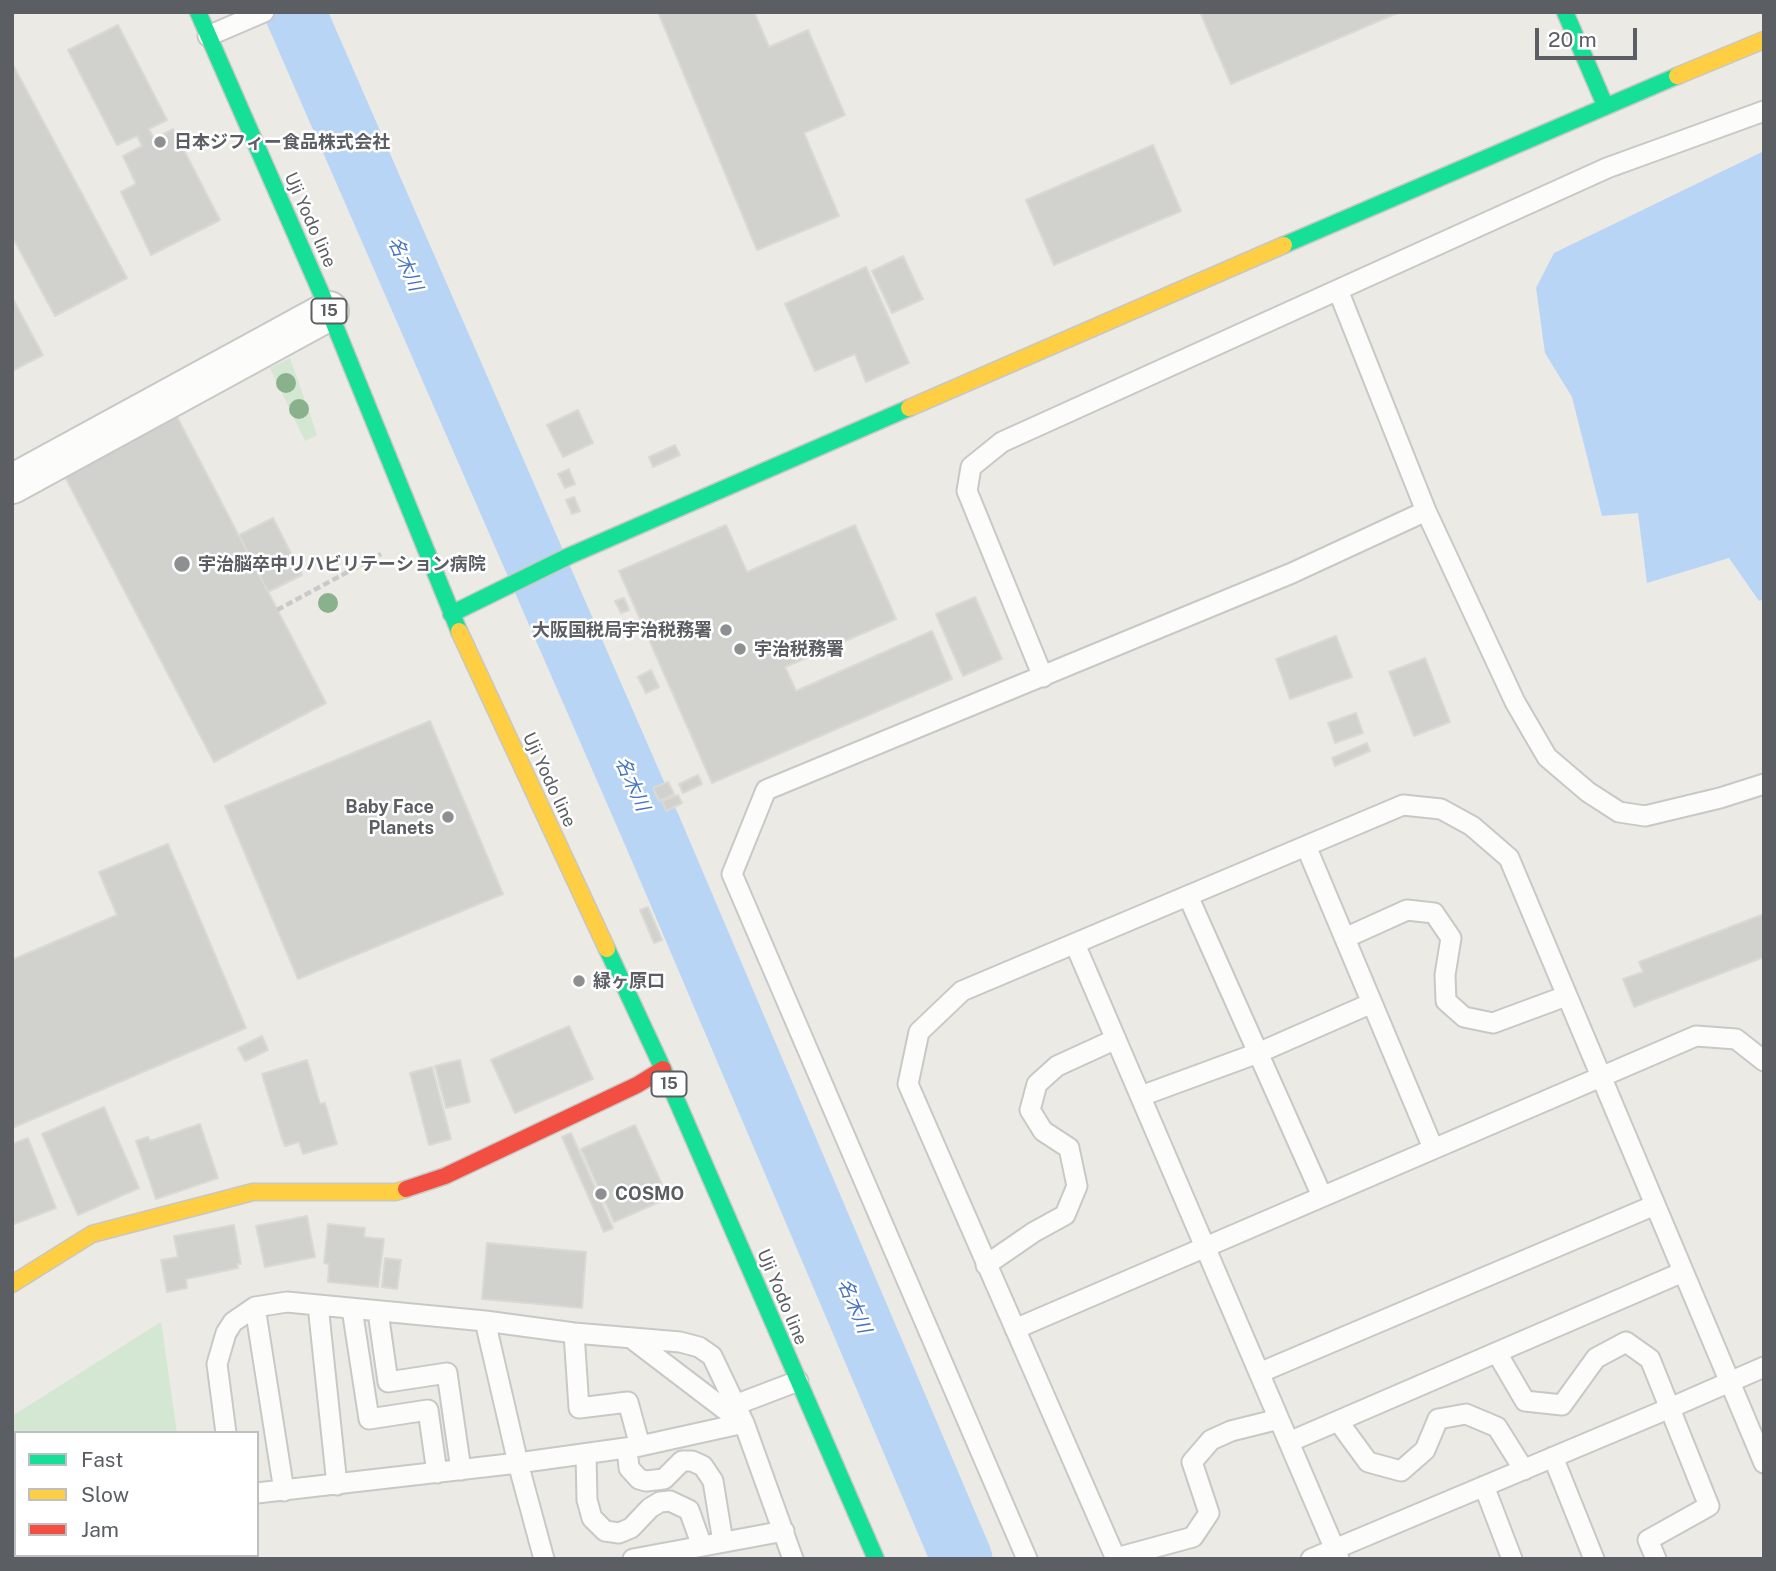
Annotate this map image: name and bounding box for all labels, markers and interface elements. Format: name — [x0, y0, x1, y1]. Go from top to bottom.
scale bar — [1538, 14, 1640, 58]
text: 20 m — [1548, 27, 1597, 52]
place label: 日本ジフィー食品株式会社 — [174, 131, 390, 153]
marker: 日本ジフィー食品株式会社 — [152, 134, 168, 150]
street label: Uji Yodo line — [279, 169, 341, 271]
water label: 名木川 — [383, 233, 427, 295]
road number: 15 — [312, 298, 346, 324]
place label: 宇治脳卒中リハビリテーション病院 — [198, 553, 486, 575]
marker: 宇治脳卒中リハビリテーション病院 — [172, 554, 192, 574]
place label: 大阪国税局宇治税務署 — [532, 619, 712, 641]
marker: 大阪国税局宇治税務署 — [718, 622, 734, 638]
place label: 宇治税務署 — [754, 638, 844, 660]
marker: 宇治税務署 — [732, 641, 748, 657]
street label: Uji Yodo line — [518, 729, 580, 831]
water label: 名木川 — [610, 753, 654, 815]
place label: Baby Face Planets — [345, 796, 434, 838]
marker: Baby Face Planets — [440, 809, 456, 825]
place label: 緑ヶ原口 — [593, 970, 665, 992]
marker: 緑ヶ原口 — [571, 973, 587, 989]
road number: 15 — [652, 1072, 686, 1096]
place label: COSMO — [615, 1183, 684, 1205]
marker: COSMO — [593, 1186, 609, 1202]
street label: Uji Yodo line — [752, 1246, 812, 1348]
water label: 名木川 — [832, 1275, 876, 1337]
legend — [14, 1431, 259, 1557]
text: Fast — [81, 1447, 123, 1472]
text: Slow — [81, 1482, 129, 1507]
text: Jam — [81, 1517, 119, 1542]

